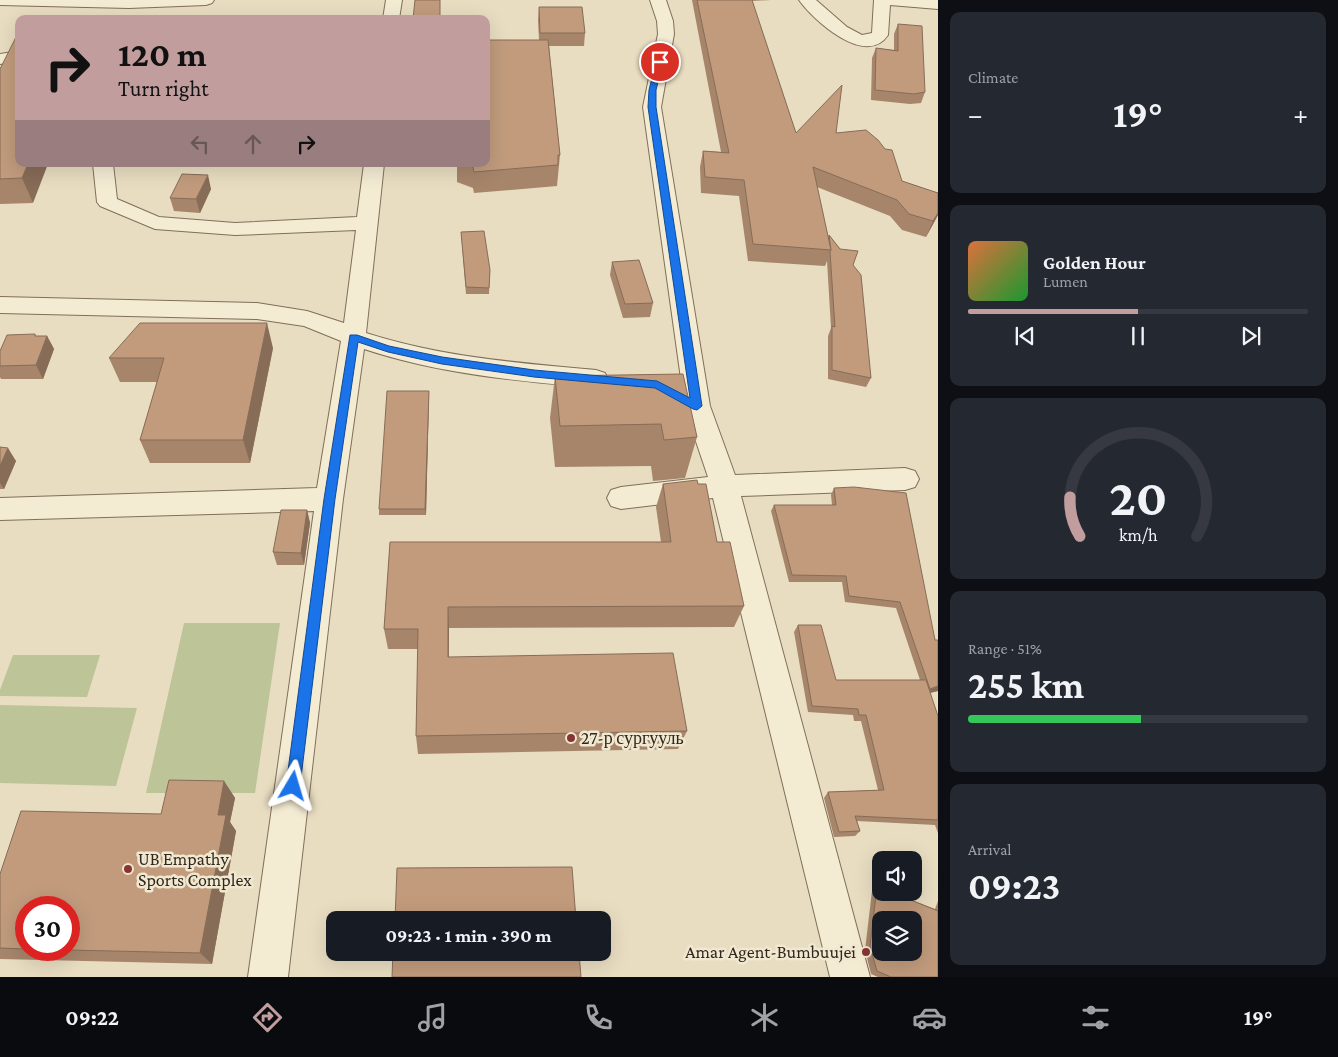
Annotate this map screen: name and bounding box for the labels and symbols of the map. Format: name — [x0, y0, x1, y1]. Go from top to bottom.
pin — [639, 41, 681, 83]
place label: 27-р сургууль — [581, 728, 684, 748]
marker: 27-р сургууль — [565, 732, 577, 744]
position arrow — [266, 759, 318, 811]
place label: UB Empathy Sports Complex — [138, 849, 252, 890]
marker: UB Empathy Sports Complex — [122, 863, 134, 875]
speed limit sign: 30 — [15, 896, 80, 961]
place label: Amar Agent-Bumbuujei — [685, 942, 856, 963]
marker: Amar Agent-Bumbuujei — [860, 946, 872, 958]

